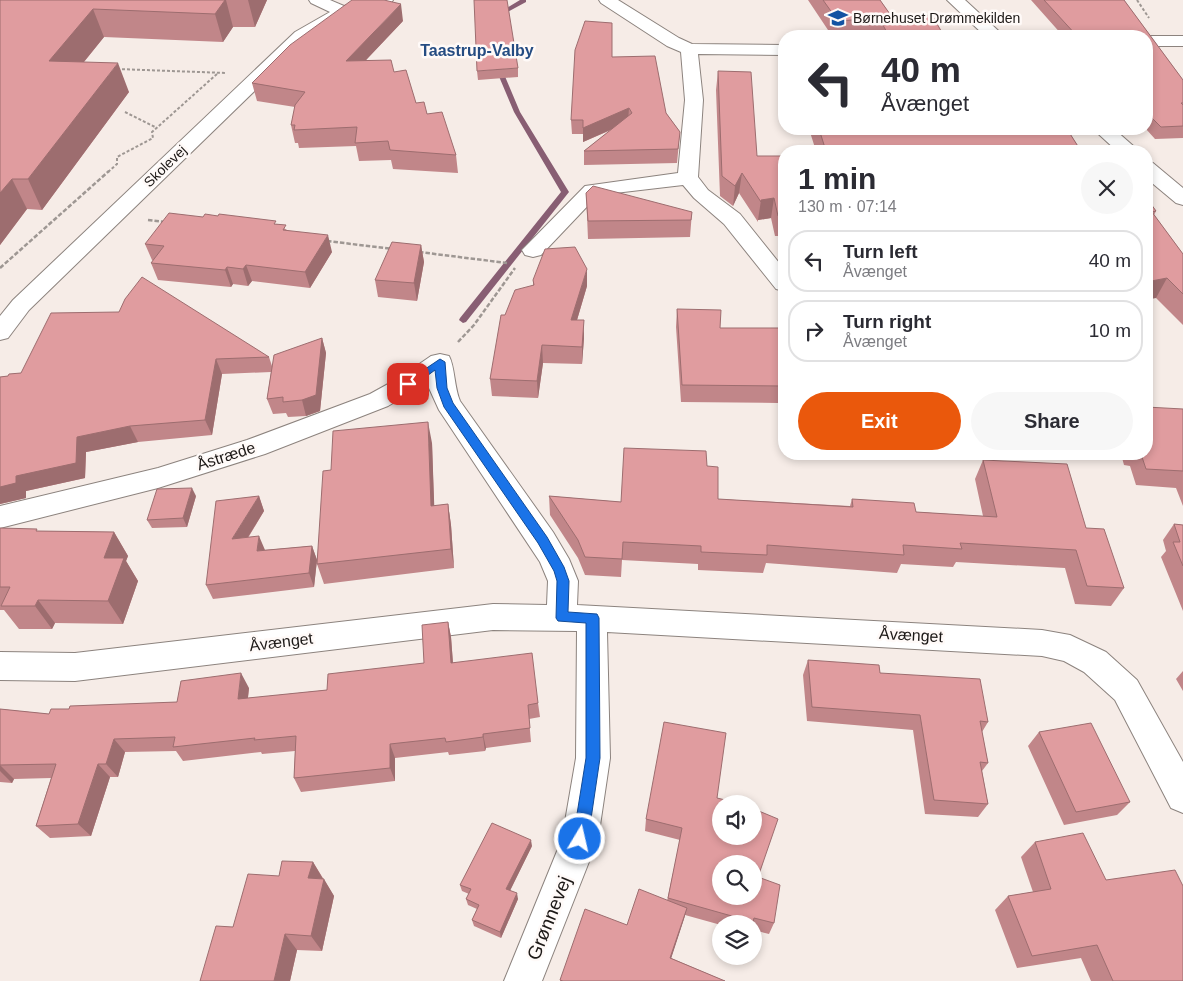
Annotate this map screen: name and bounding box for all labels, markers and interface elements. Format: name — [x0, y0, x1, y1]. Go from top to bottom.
school or university icon: Børnehuset Drømmekilden — [827, 7, 849, 29]
place label: Børnehuset Drømmekilden — [853, 10, 1020, 26]
district label: Taastrup-Valby — [420, 42, 534, 59]
icon: left — [798, 50, 863, 115]
text: 40 m — [881, 50, 961, 89]
text: Åvænget — [881, 91, 969, 116]
street label: Skolevej — [140, 142, 190, 190]
text: 1 min — [798, 162, 876, 195]
button: close — [1081, 162, 1133, 214]
text: 130 m · 07:14 — [798, 198, 897, 215]
text: Turn left — [843, 241, 918, 262]
icon: left — [800, 247, 828, 275]
text: 40 m — [1089, 250, 1131, 271]
text: Åvænget — [843, 263, 907, 280]
text: Turn right — [843, 311, 931, 332]
icon: right — [800, 317, 828, 345]
text: 10 m — [1089, 320, 1131, 341]
text: Åvænget — [843, 333, 907, 350]
pin — [387, 363, 429, 405]
icon: arrive — [394, 370, 422, 398]
button: Exit — [798, 392, 961, 450]
button: Share — [971, 392, 1133, 450]
street label: Åstræde — [194, 438, 257, 473]
street label: Åvænget — [879, 624, 944, 645]
street label: Åvænget — [248, 629, 314, 654]
map controls — [712, 795, 762, 965]
button: sound — [712, 795, 762, 845]
position arrow — [553, 812, 605, 864]
button: search — [712, 855, 762, 905]
street label: Grønnevej — [523, 873, 575, 963]
button: layers — [712, 915, 762, 965]

